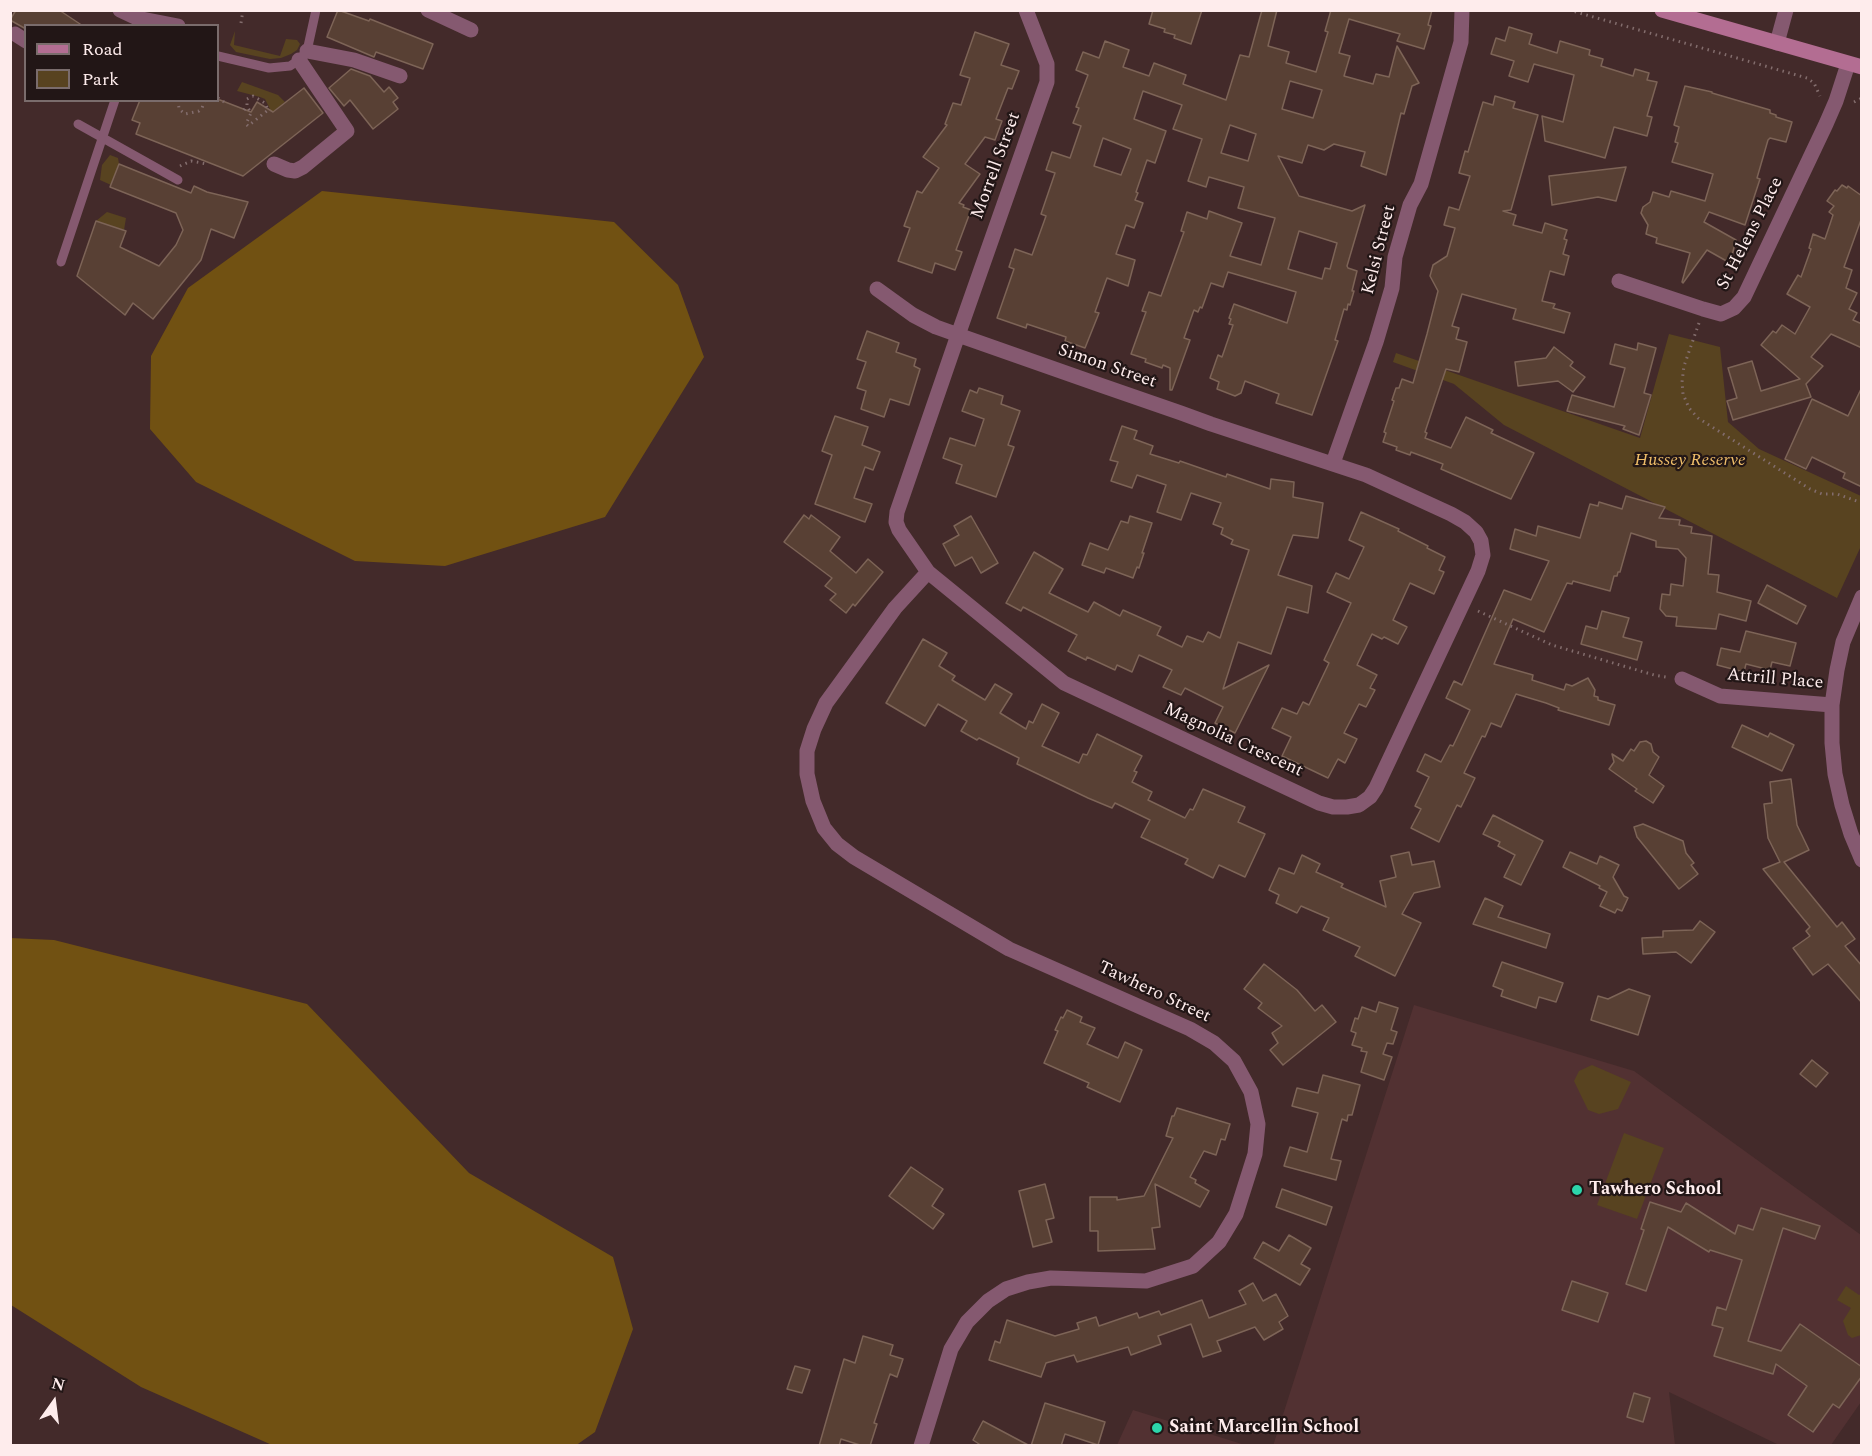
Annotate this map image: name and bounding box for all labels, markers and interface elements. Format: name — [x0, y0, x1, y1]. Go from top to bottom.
legend — [24, 24, 219, 102]
text: Road — [82, 36, 123, 63]
text: Park — [82, 66, 119, 93]
street label: Morrell Street — [968, 110, 1026, 222]
street label: St Helens Place — [1713, 174, 1789, 294]
street label: Kelsi Street — [1358, 203, 1402, 297]
street label: Simon Street — [1055, 340, 1159, 394]
park label: Hussey Reserve — [1634, 450, 1746, 472]
street label: Attrill Place — [1726, 665, 1824, 695]
street label: Magnolia Crescent — [1160, 699, 1306, 783]
street label: Tawhero Street — [1094, 958, 1214, 1028]
place label: Tawhero School — [1589, 1179, 1722, 1201]
marker: Tawhero School — [1570, 1183, 1584, 1197]
text: N — [49, 1371, 68, 1398]
north arrow — [24, 1372, 84, 1432]
place label: Saint Marcellin School — [1169, 1417, 1359, 1439]
marker: Saint Marcellin School — [1150, 1421, 1164, 1435]

